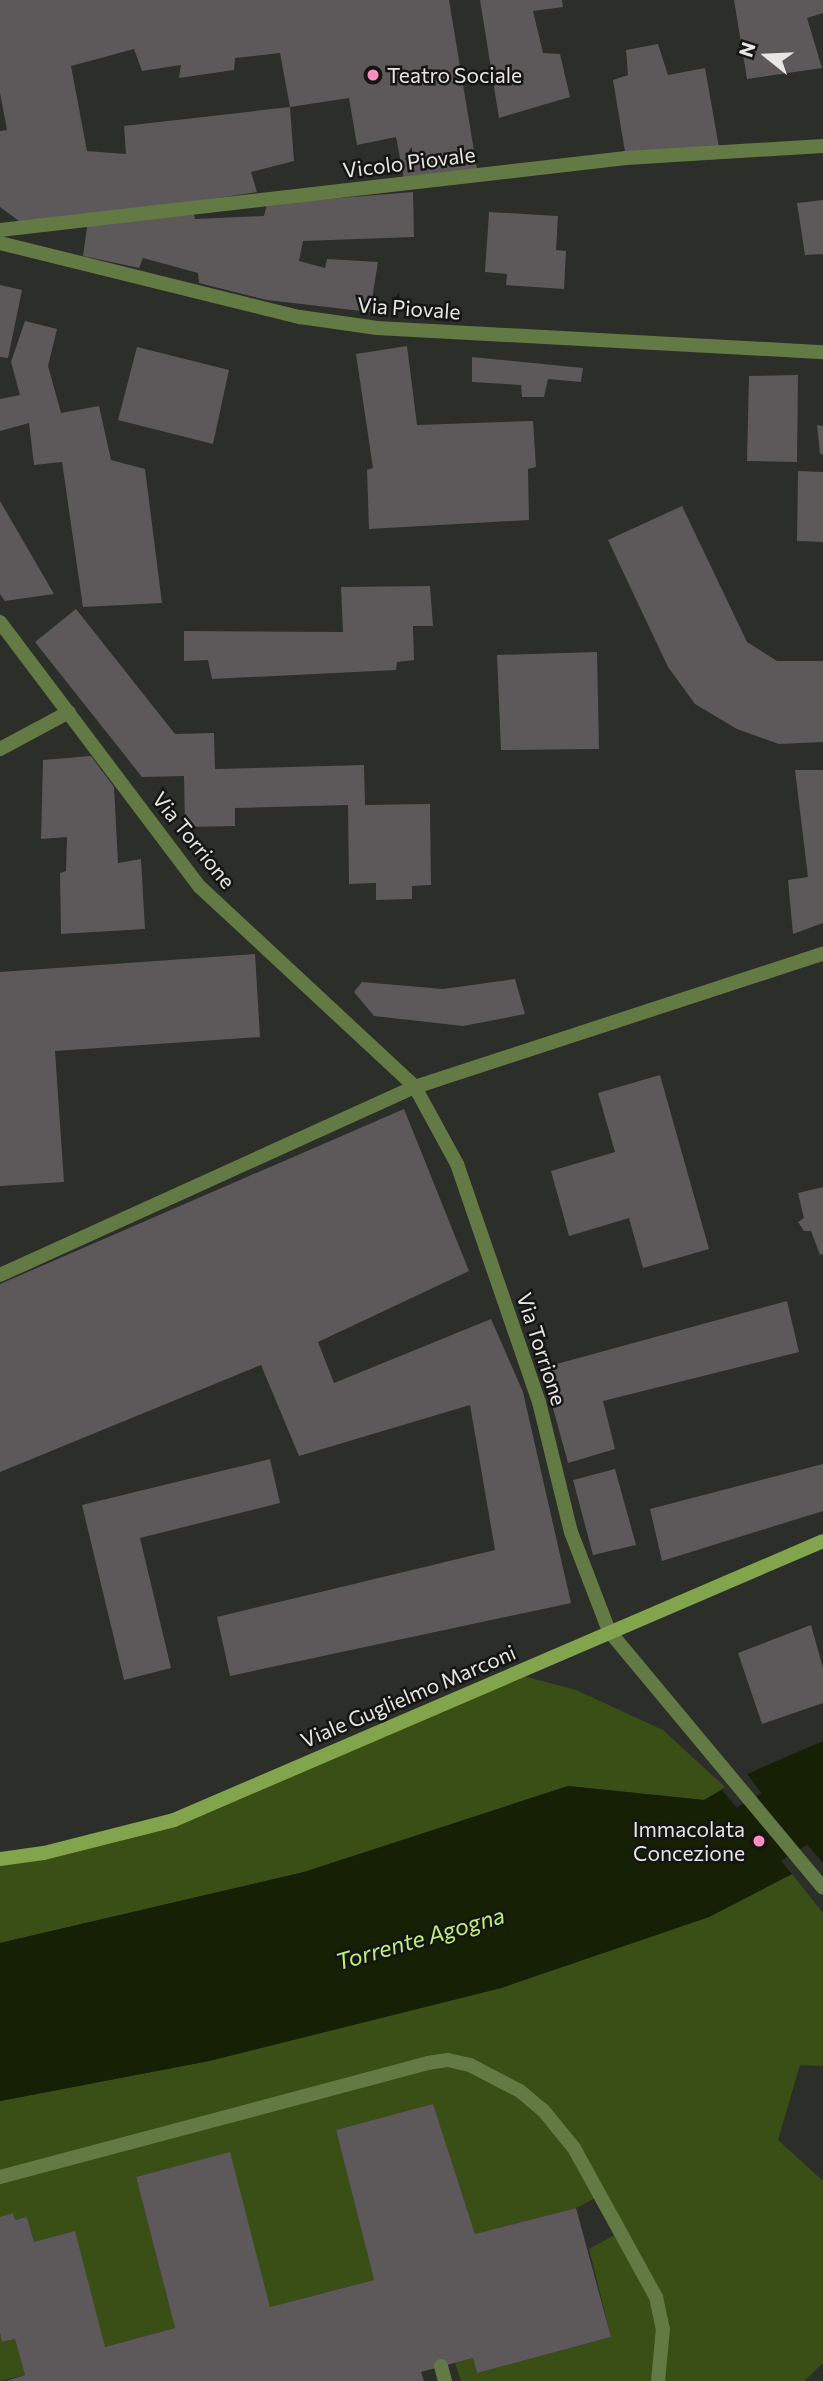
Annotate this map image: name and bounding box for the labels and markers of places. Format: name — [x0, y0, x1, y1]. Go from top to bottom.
place label: Teatro Sociale — [387, 62, 522, 88]
marker: Teatro Sociale — [365, 67, 381, 83]
place label: Immacolata Concezione — [633, 1816, 745, 1866]
marker: Immacolata Concezione — [751, 1833, 767, 1849]

